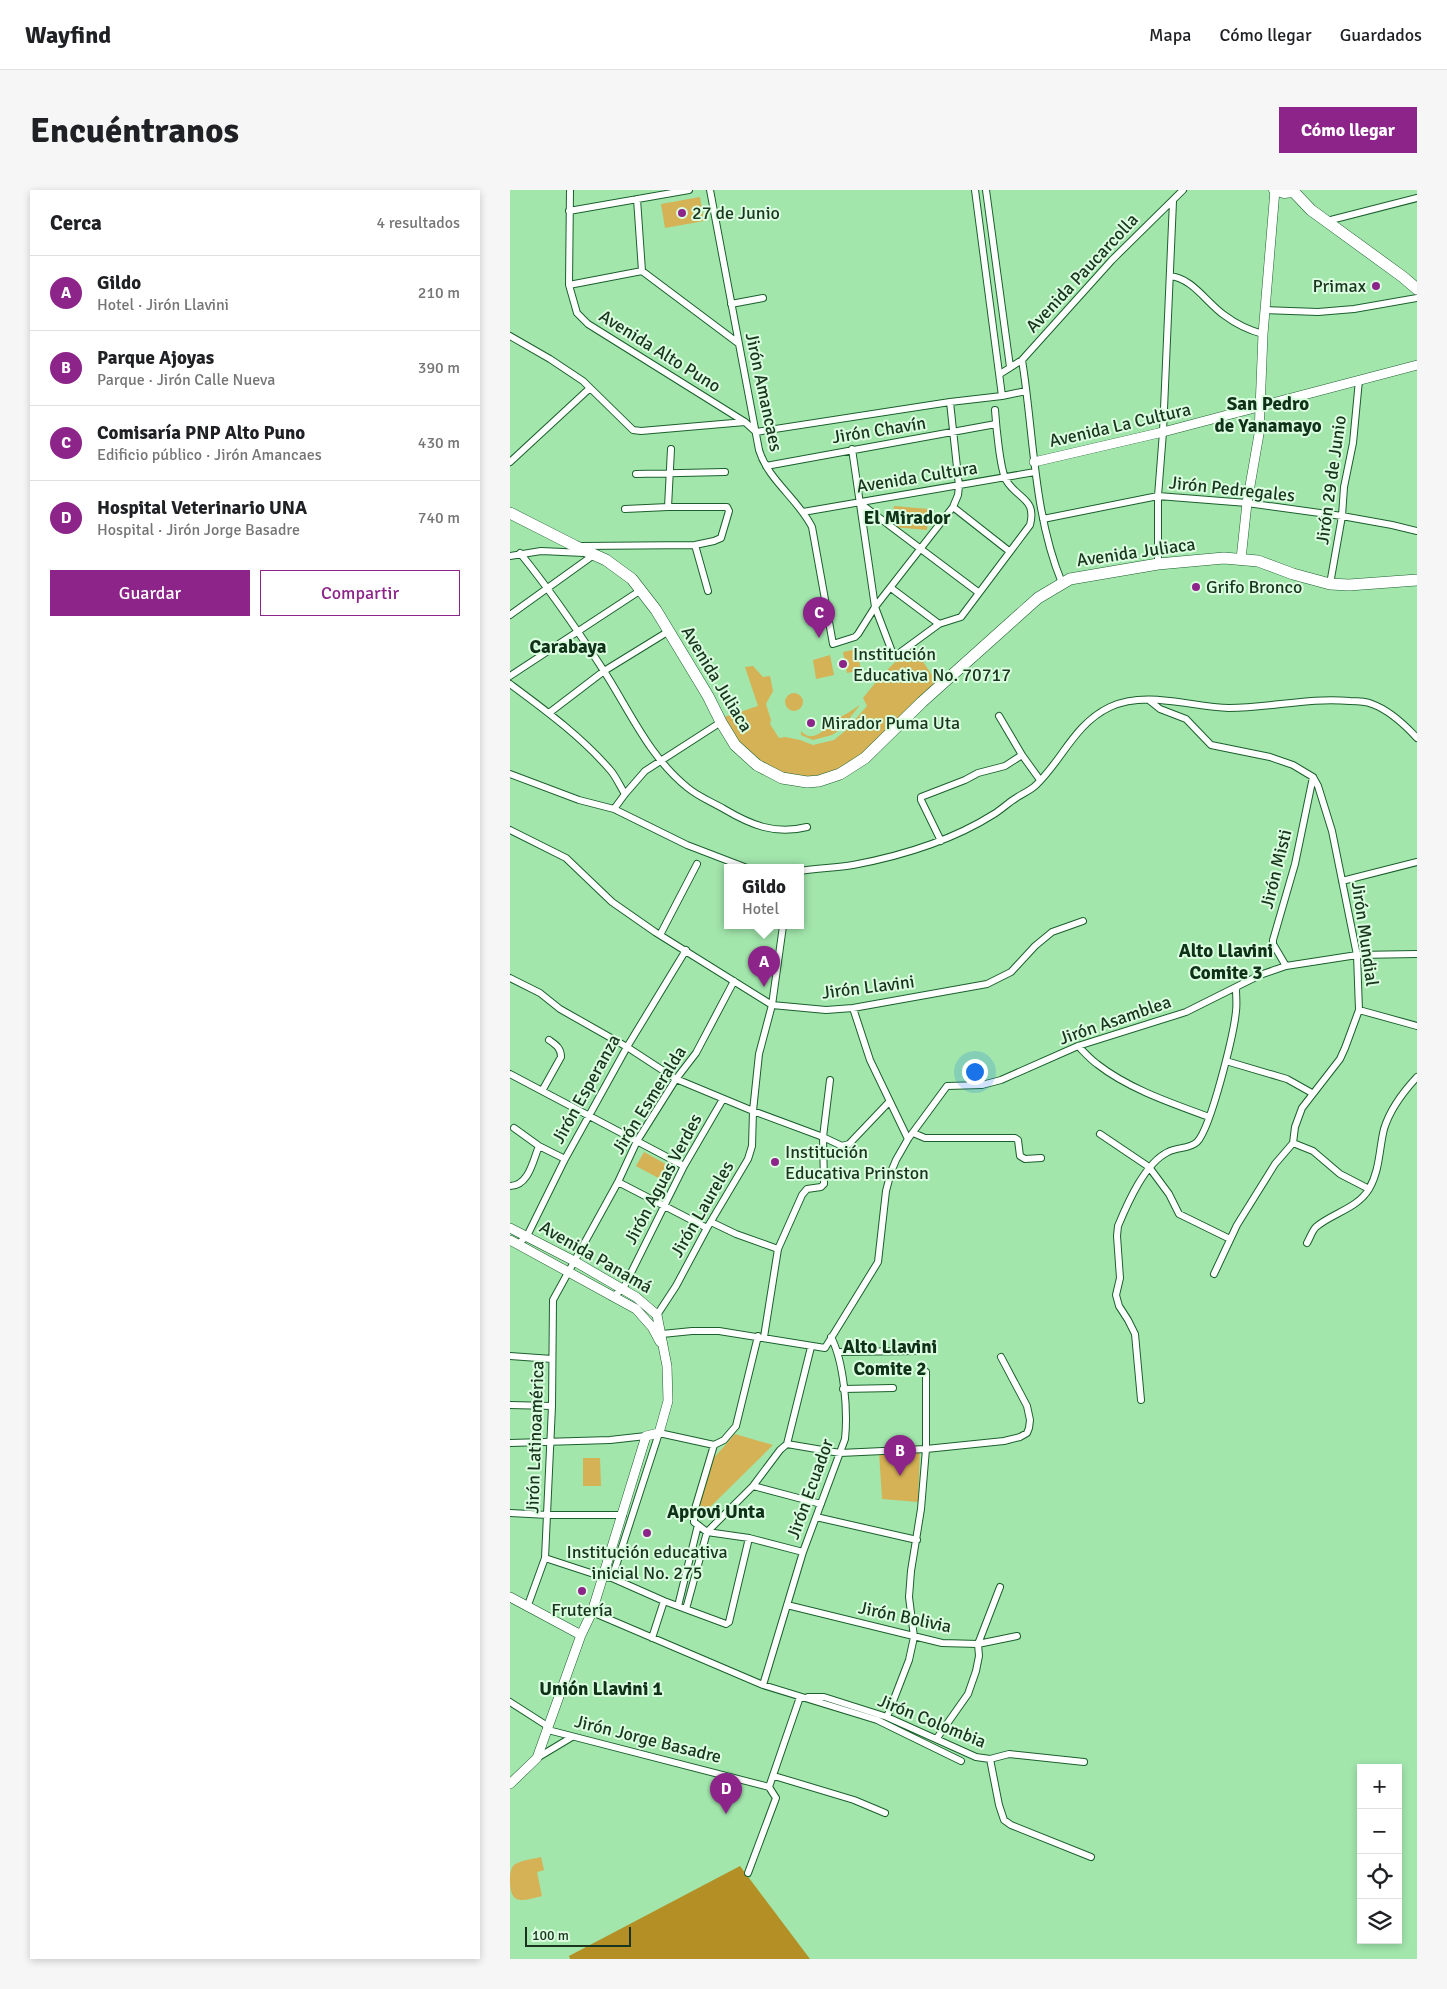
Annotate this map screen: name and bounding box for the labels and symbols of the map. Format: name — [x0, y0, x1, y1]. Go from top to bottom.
place label: 27 de Junio — [692, 202, 780, 224]
marker: 27 de Junio — [676, 207, 688, 219]
street label: Avenida Paucarcolla — [1021, 209, 1143, 337]
place label: Primax — [1312, 275, 1367, 297]
marker: Primax — [1370, 280, 1382, 292]
street label: Avenida Alto Puno — [595, 305, 725, 397]
street label: Jirón Amancaes — [741, 330, 787, 454]
district label: San Pedro de Yanamayo — [1214, 392, 1322, 438]
street label: Avenida La Cultura — [1047, 398, 1193, 452]
street label: Jirón Chavín — [830, 412, 928, 448]
street label: Jirón 29 de Junio — [1311, 414, 1351, 546]
street label: Avenida Cultura — [855, 457, 979, 497]
street label: Jirón Pedregales — [1168, 471, 1296, 507]
district label: El Mirador — [863, 506, 951, 530]
street label: Avenida Juliaca — [1075, 533, 1197, 571]
place label: Grifo Bronco — [1206, 576, 1302, 598]
marker: Grifo Bronco — [1190, 581, 1202, 593]
pin: C — [803, 597, 835, 638]
street label: Avenida Juliaca — [677, 622, 757, 736]
district label: Carabaya — [529, 635, 607, 659]
place label: Institución Educativa No. 70717 — [853, 643, 1011, 686]
marker: Institución Educativa No. 70717 — [837, 658, 849, 670]
place label: Mirador Puma Uta — [821, 712, 960, 734]
marker: Mirador Puma Uta — [805, 717, 817, 729]
street label: Jirón Misti — [1256, 827, 1296, 911]
street label: Jirón Mundial — [1347, 880, 1383, 988]
district label: Alto Llavini Comite 3 — [1179, 939, 1273, 985]
pin: A — [748, 946, 780, 987]
street label: Jirón Llavini — [820, 970, 916, 1004]
street label: Jirón Asamblea — [1056, 990, 1174, 1050]
street label: Jirón Esperanza — [547, 1030, 625, 1148]
street label: Jirón Esmeralda — [607, 1042, 691, 1158]
your location — [962, 1059, 988, 1085]
street label: Jirón Aguas Verdes — [619, 1110, 707, 1248]
place label: Institución Educativa Prinston — [785, 1141, 929, 1184]
marker: Institución Educativa Prinston — [769, 1156, 781, 1168]
street label: Jirón Laureles — [666, 1157, 739, 1261]
street label: Avenida Panamá — [536, 1216, 656, 1298]
district label: Alto Llavini Comite 2 — [843, 1335, 937, 1381]
street label: Jirón Latinoamérica — [521, 1360, 549, 1514]
street label: Jirón Ecuador — [782, 1435, 838, 1542]
pin: B — [884, 1435, 916, 1476]
district label: Aprovi Unta — [667, 1500, 765, 1524]
marker: Institución educativa inicial No. 275 — [641, 1527, 653, 1539]
place label: Institución educativa inicial No. 275 — [566, 1541, 728, 1584]
marker: Frutería — [576, 1585, 588, 1597]
street label: Jirón Bolivia — [856, 1596, 954, 1638]
place label: Frutería — [551, 1599, 613, 1621]
district label: Unión Llavini 1 — [539, 1677, 663, 1701]
street label: Jirón Colombia — [875, 1689, 989, 1753]
street label: Jirón Jorge Basadre — [572, 1710, 724, 1768]
pin: D — [710, 1773, 742, 1814]
scale bar — [525, 1924, 631, 1947]

